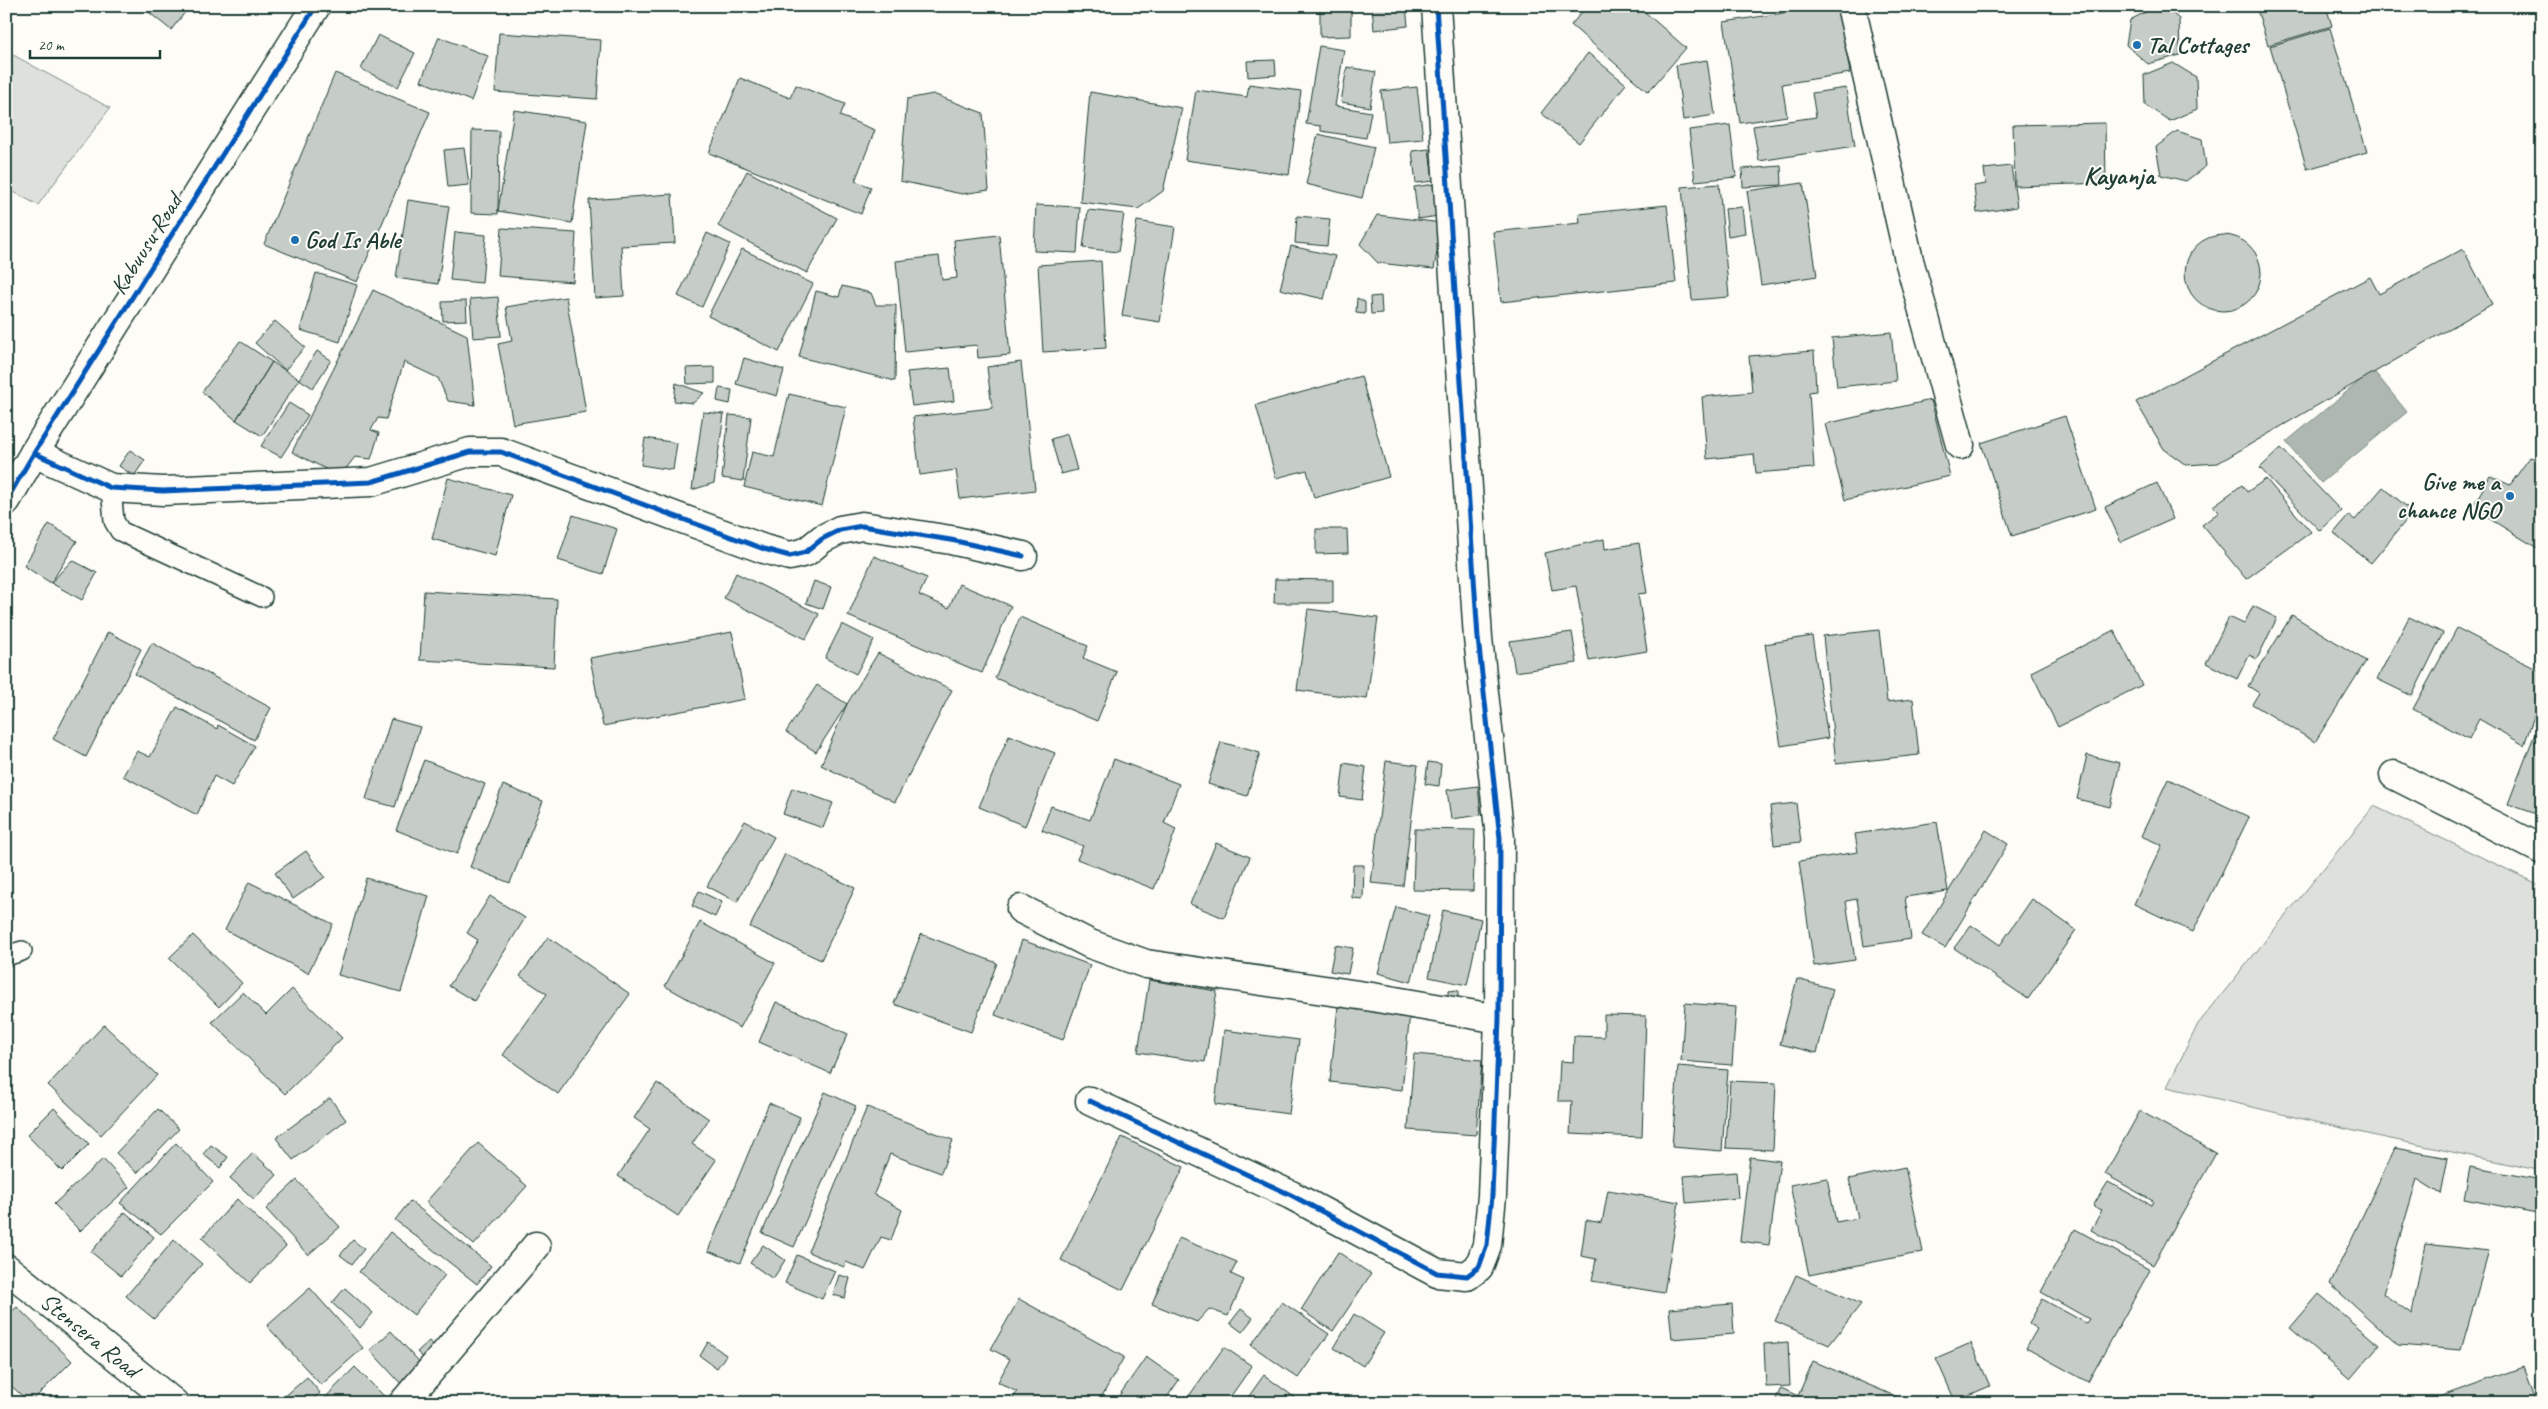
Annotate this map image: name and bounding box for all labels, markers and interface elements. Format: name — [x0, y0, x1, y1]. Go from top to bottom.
scale bar — [30, 28, 160, 60]
place label: Tal Cottages — [2147, 30, 2251, 60]
text: 20 m — [38, 36, 65, 55]
marker: Tal Cottages — [2131, 39, 2143, 51]
district label: Kayanja — [2083, 159, 2157, 192]
street label: Kabuusu Road — [103, 185, 191, 300]
place label: God Is Able — [305, 225, 402, 255]
marker: God Is Able — [289, 234, 301, 246]
place label: Give me a chance NGO — [2397, 467, 2503, 525]
marker: Give me a chance NGO — [2504, 490, 2516, 502]
street label: Stensera Road — [34, 1286, 149, 1386]

